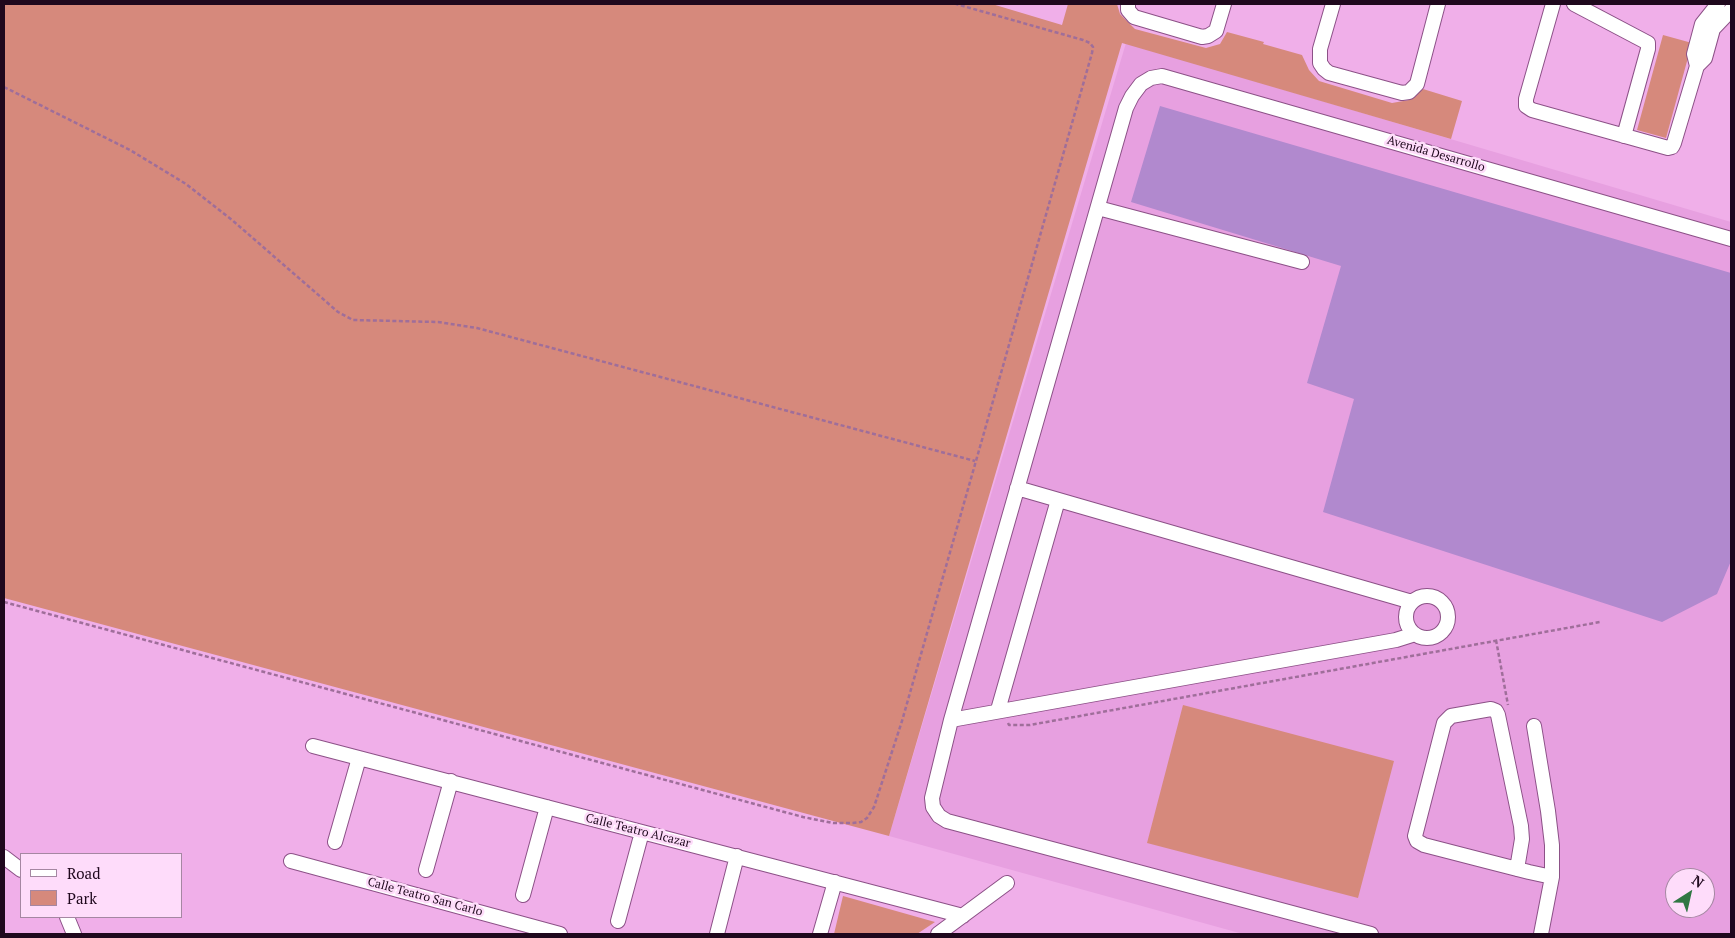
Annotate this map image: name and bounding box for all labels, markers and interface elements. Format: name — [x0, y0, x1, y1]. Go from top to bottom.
street label: Avenida Desarrollo — [1385, 133, 1487, 175]
street label: Calle Teatro Alcazar — [584, 811, 692, 851]
legend — [20, 853, 182, 918]
text: Road — [67, 863, 100, 883]
north arrow — [1665, 868, 1715, 918]
text: N — [1689, 870, 1708, 892]
street label: Calle Teatro San Carlo — [366, 875, 484, 919]
text: Park — [67, 888, 97, 908]

